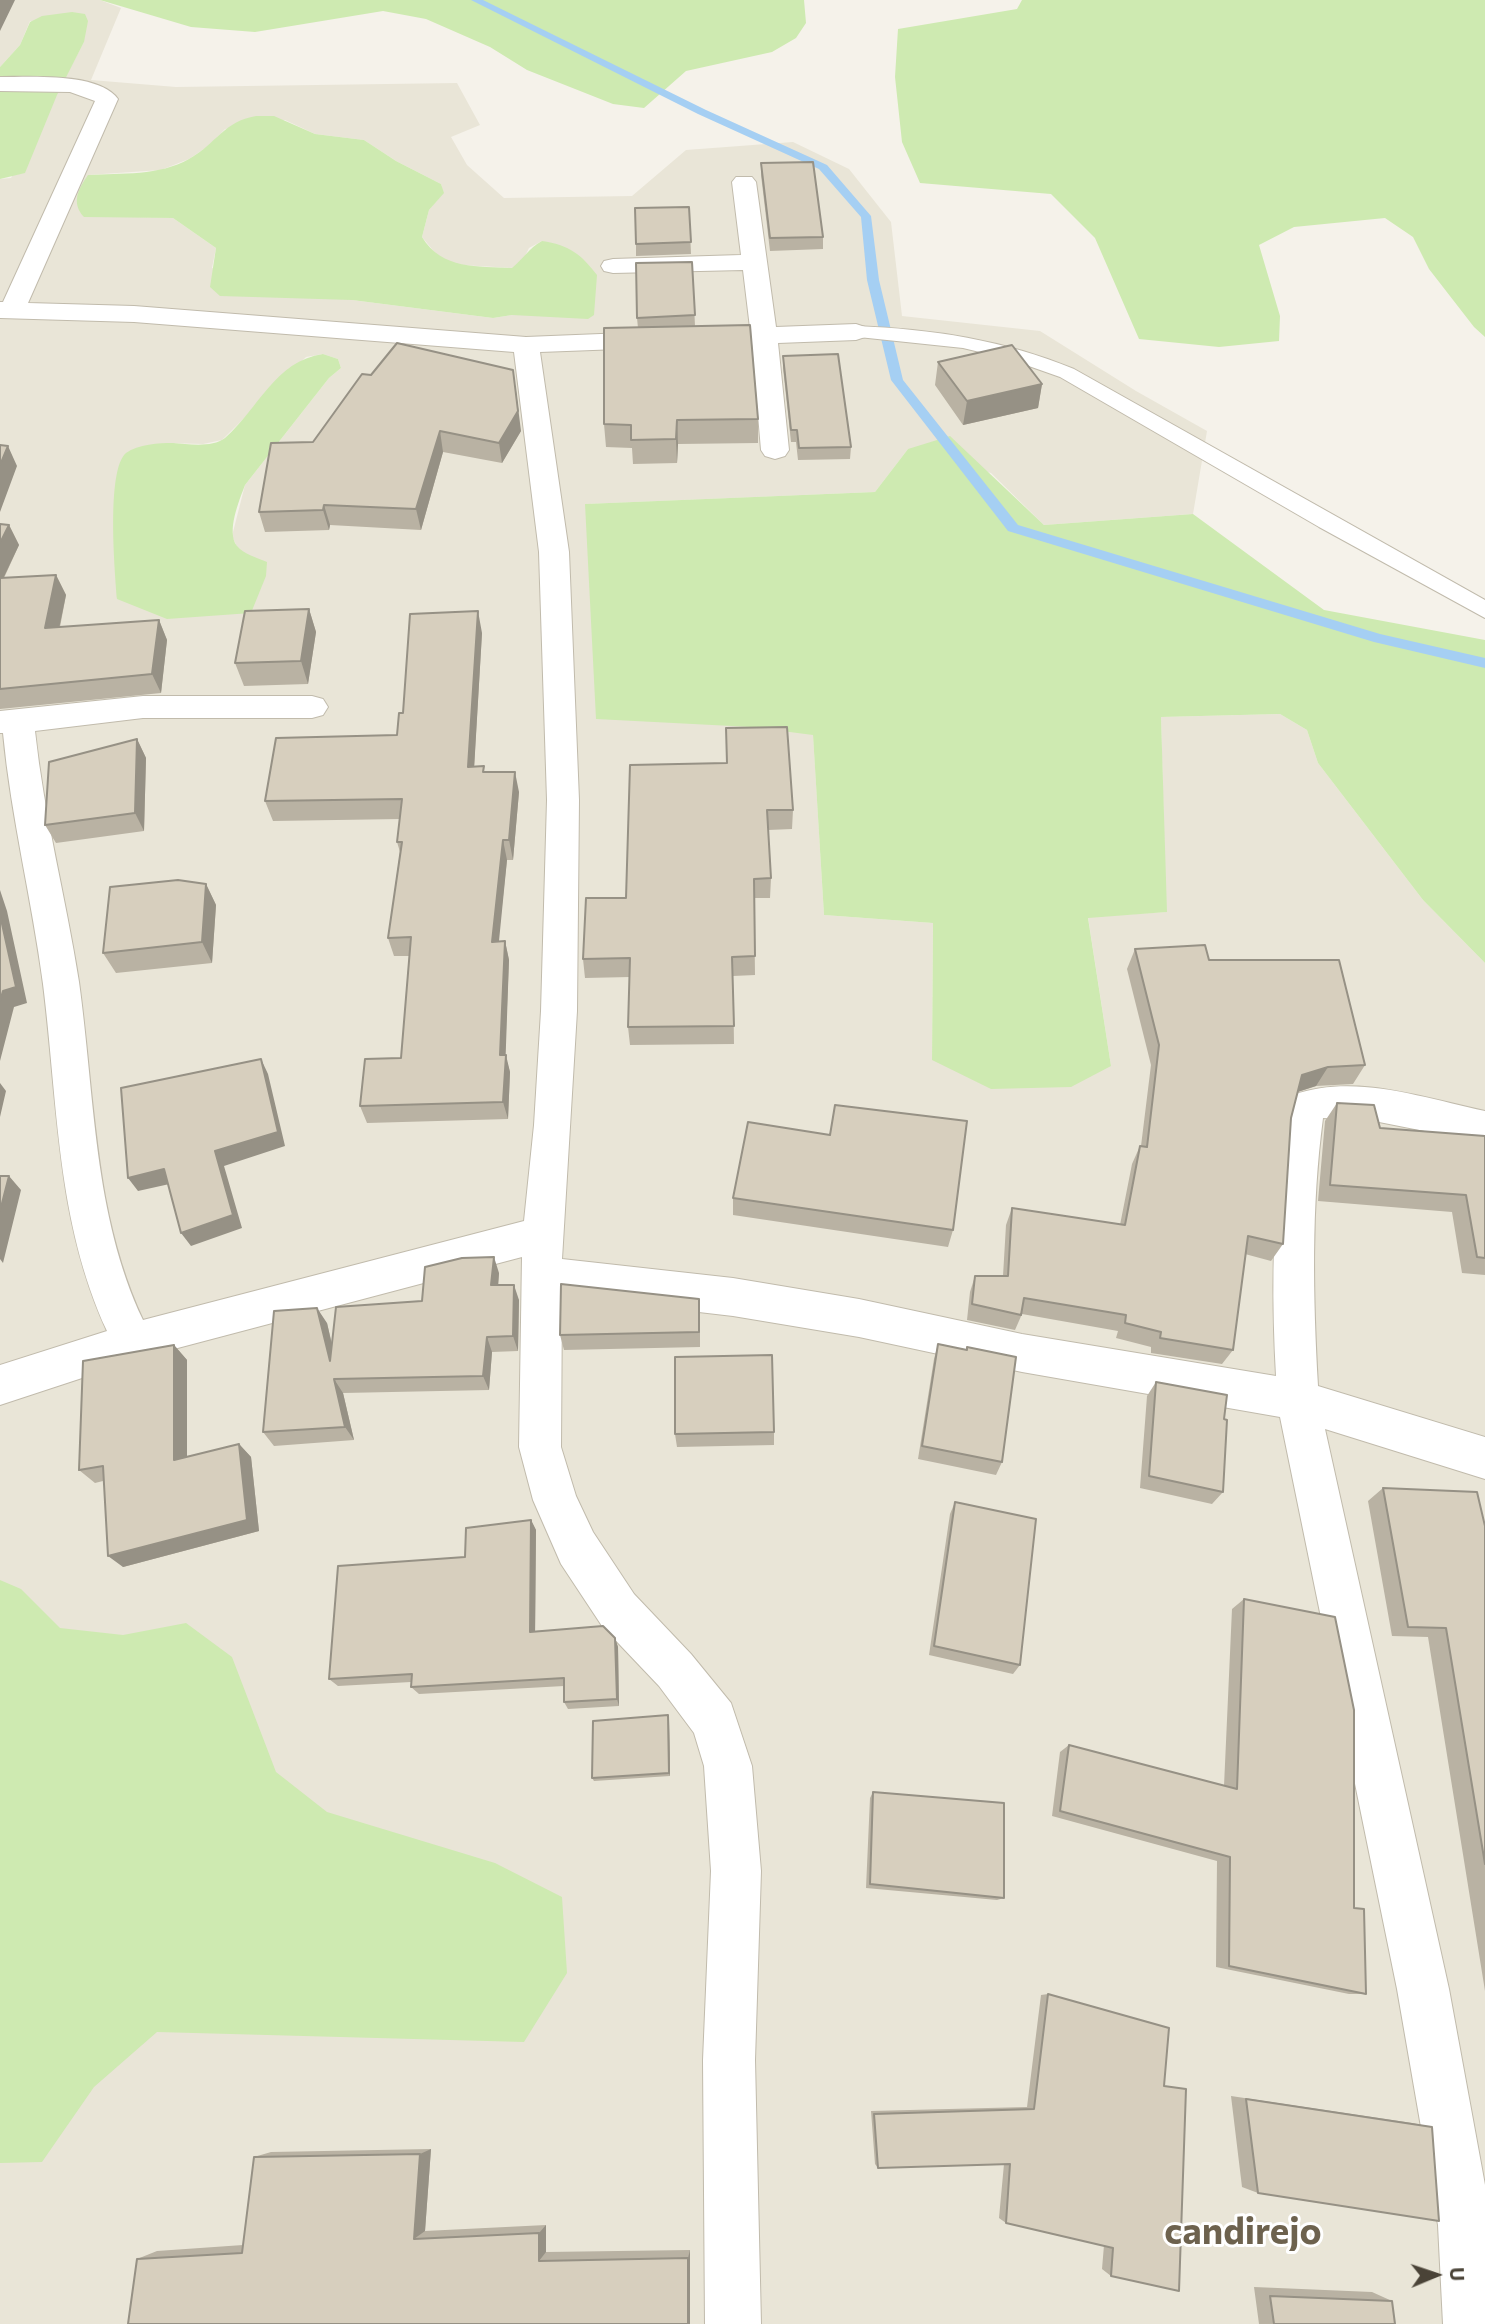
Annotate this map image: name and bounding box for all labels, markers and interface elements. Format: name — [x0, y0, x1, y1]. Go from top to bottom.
district label: candirejo — [1164, 2210, 1322, 2254]
north arrow — [1401, 2240, 1471, 2310]
text: U — [1446, 2267, 1469, 2282]

